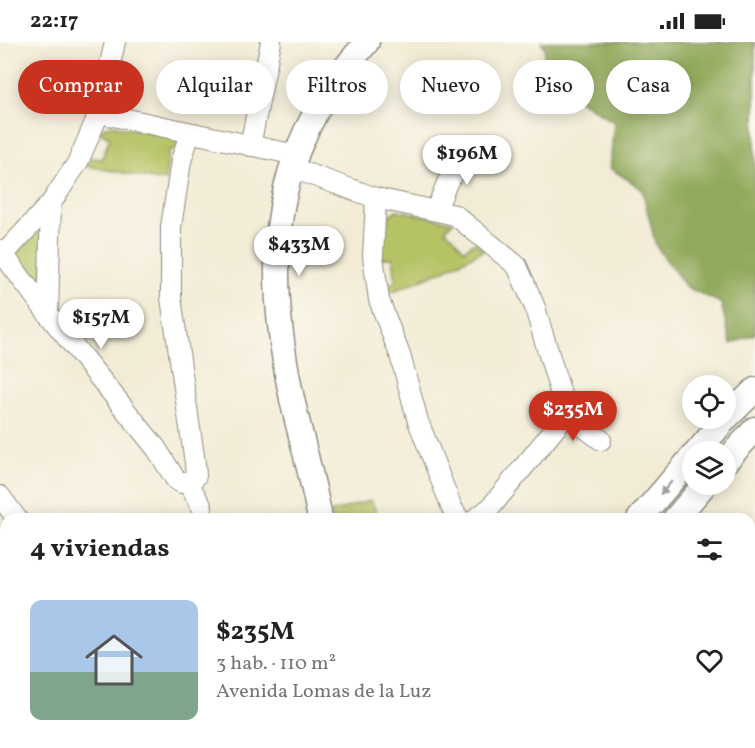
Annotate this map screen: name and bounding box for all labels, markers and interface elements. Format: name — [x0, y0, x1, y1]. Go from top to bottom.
text: 22:17 — [30, 6, 79, 37]
chip: Comprar — [18, 60, 144, 114]
chip: Alquilar — [156, 60, 274, 114]
chip: Filtros — [286, 60, 388, 114]
chip: Nuevo — [400, 60, 501, 114]
chip: Piso — [513, 60, 594, 114]
chip: Casa — [606, 60, 691, 114]
pin: $196M — [425, 135, 509, 186]
text: $196M — [437, 140, 497, 168]
pin: $433M — [257, 226, 341, 277]
text: $433M — [268, 231, 330, 259]
pin: $157M — [59, 299, 143, 350]
text: $157M — [72, 304, 130, 332]
map controls — [682, 375, 736, 495]
button: locate — [682, 375, 736, 429]
pin: $235M — [531, 391, 615, 442]
text: $235M — [543, 396, 603, 424]
button: layers — [682, 441, 736, 495]
one-way arrow — [660, 480, 673, 495]
text: 4 viviendas — [30, 531, 170, 567]
icon: filters — [693, 533, 726, 566]
text: $235M — [216, 614, 295, 650]
icon: home — [78, 624, 150, 696]
icon: heart — [693, 644, 726, 677]
text: 3 hab. · 110 m² — [216, 650, 336, 678]
text: Avenida Lomas de la Luz — [216, 678, 431, 706]

